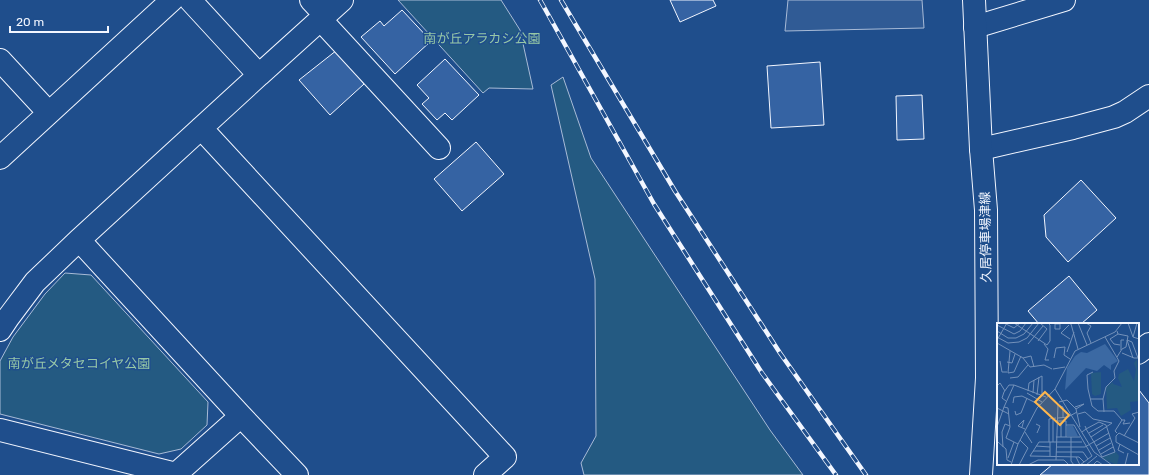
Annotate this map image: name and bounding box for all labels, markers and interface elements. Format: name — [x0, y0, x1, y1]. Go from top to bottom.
scale bar — [10, 8, 108, 34]
text: 20 m — [16, 15, 44, 29]
park label: 南が丘アラカシ公園 — [423, 31, 541, 46]
street label: 久居停車場津線 — [977, 191, 994, 283]
inset map — [997, 323, 1139, 465]
park label: 南が丘メタセコイヤ公園 — [8, 356, 150, 371]

